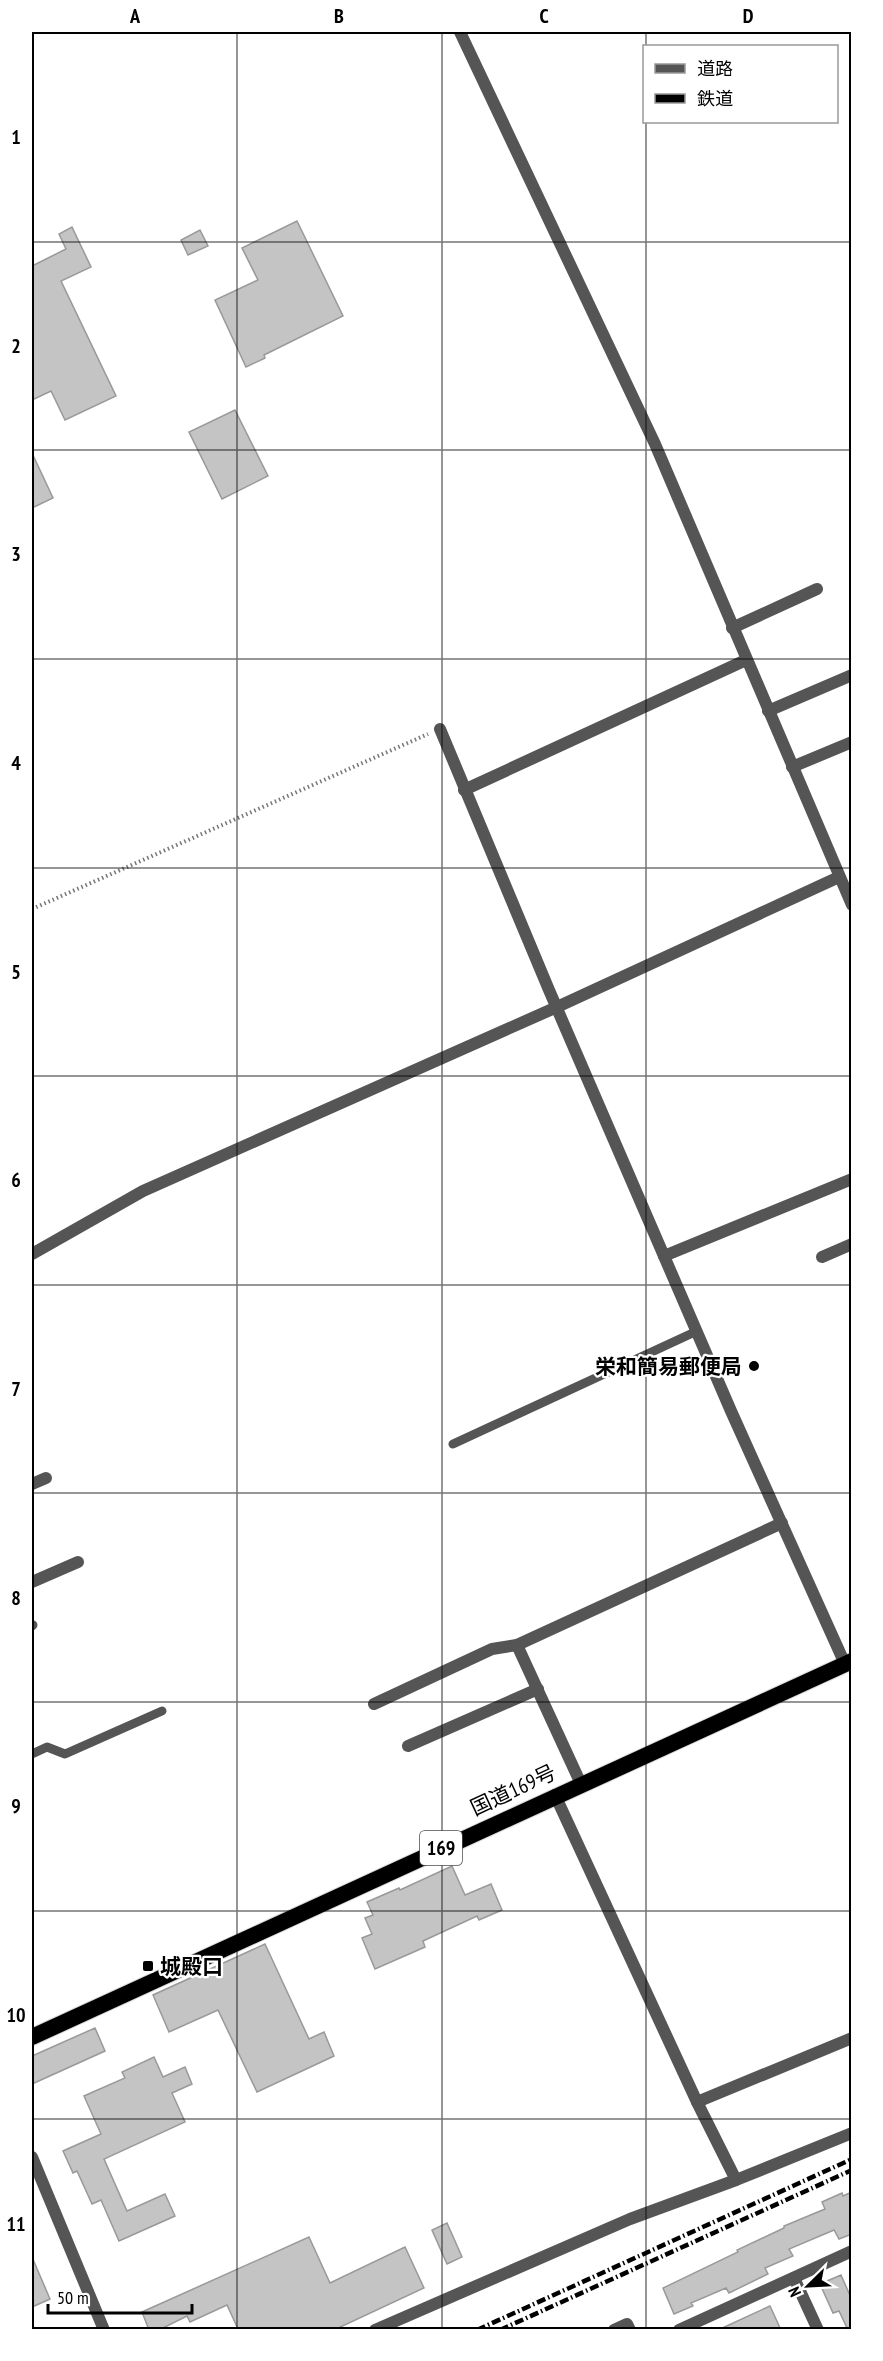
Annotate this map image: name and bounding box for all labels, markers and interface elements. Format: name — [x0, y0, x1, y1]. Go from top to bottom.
text: A — [129, 3, 141, 29]
text: B — [334, 3, 344, 29]
text: C — [539, 3, 549, 29]
text: D — [743, 3, 754, 29]
legend — [643, 45, 838, 123]
text: 道路 — [697, 57, 733, 80]
text: 鉄道 — [697, 87, 733, 110]
text: 1 — [11, 124, 21, 150]
text: 2 — [11, 333, 21, 359]
text: 3 — [11, 541, 21, 567]
text: 4 — [11, 750, 21, 776]
text: 5 — [11, 959, 21, 985]
text: 6 — [11, 1167, 21, 1193]
place label: 栄和簡易郵便局 — [595, 1353, 742, 1380]
marker: 栄和簡易郵便局 — [747, 1359, 761, 1373]
text: 7 — [11, 1376, 21, 1402]
text: 8 — [11, 1585, 21, 1611]
street label: 国道169号 — [466, 1758, 560, 1822]
text: 9 — [11, 1793, 21, 1819]
road number: 169 — [420, 1831, 462, 1865]
place label: 城殿口 — [160, 1953, 223, 1980]
marker: 城殿口 — [141, 1959, 155, 1973]
text: 10 — [6, 2002, 26, 2028]
text: 11 — [6, 2211, 26, 2237]
north arrow — [778, 2256, 838, 2316]
scale bar — [48, 2277, 192, 2315]
text: N — [783, 2284, 805, 2300]
text: 50 m — [57, 2286, 89, 2309]

